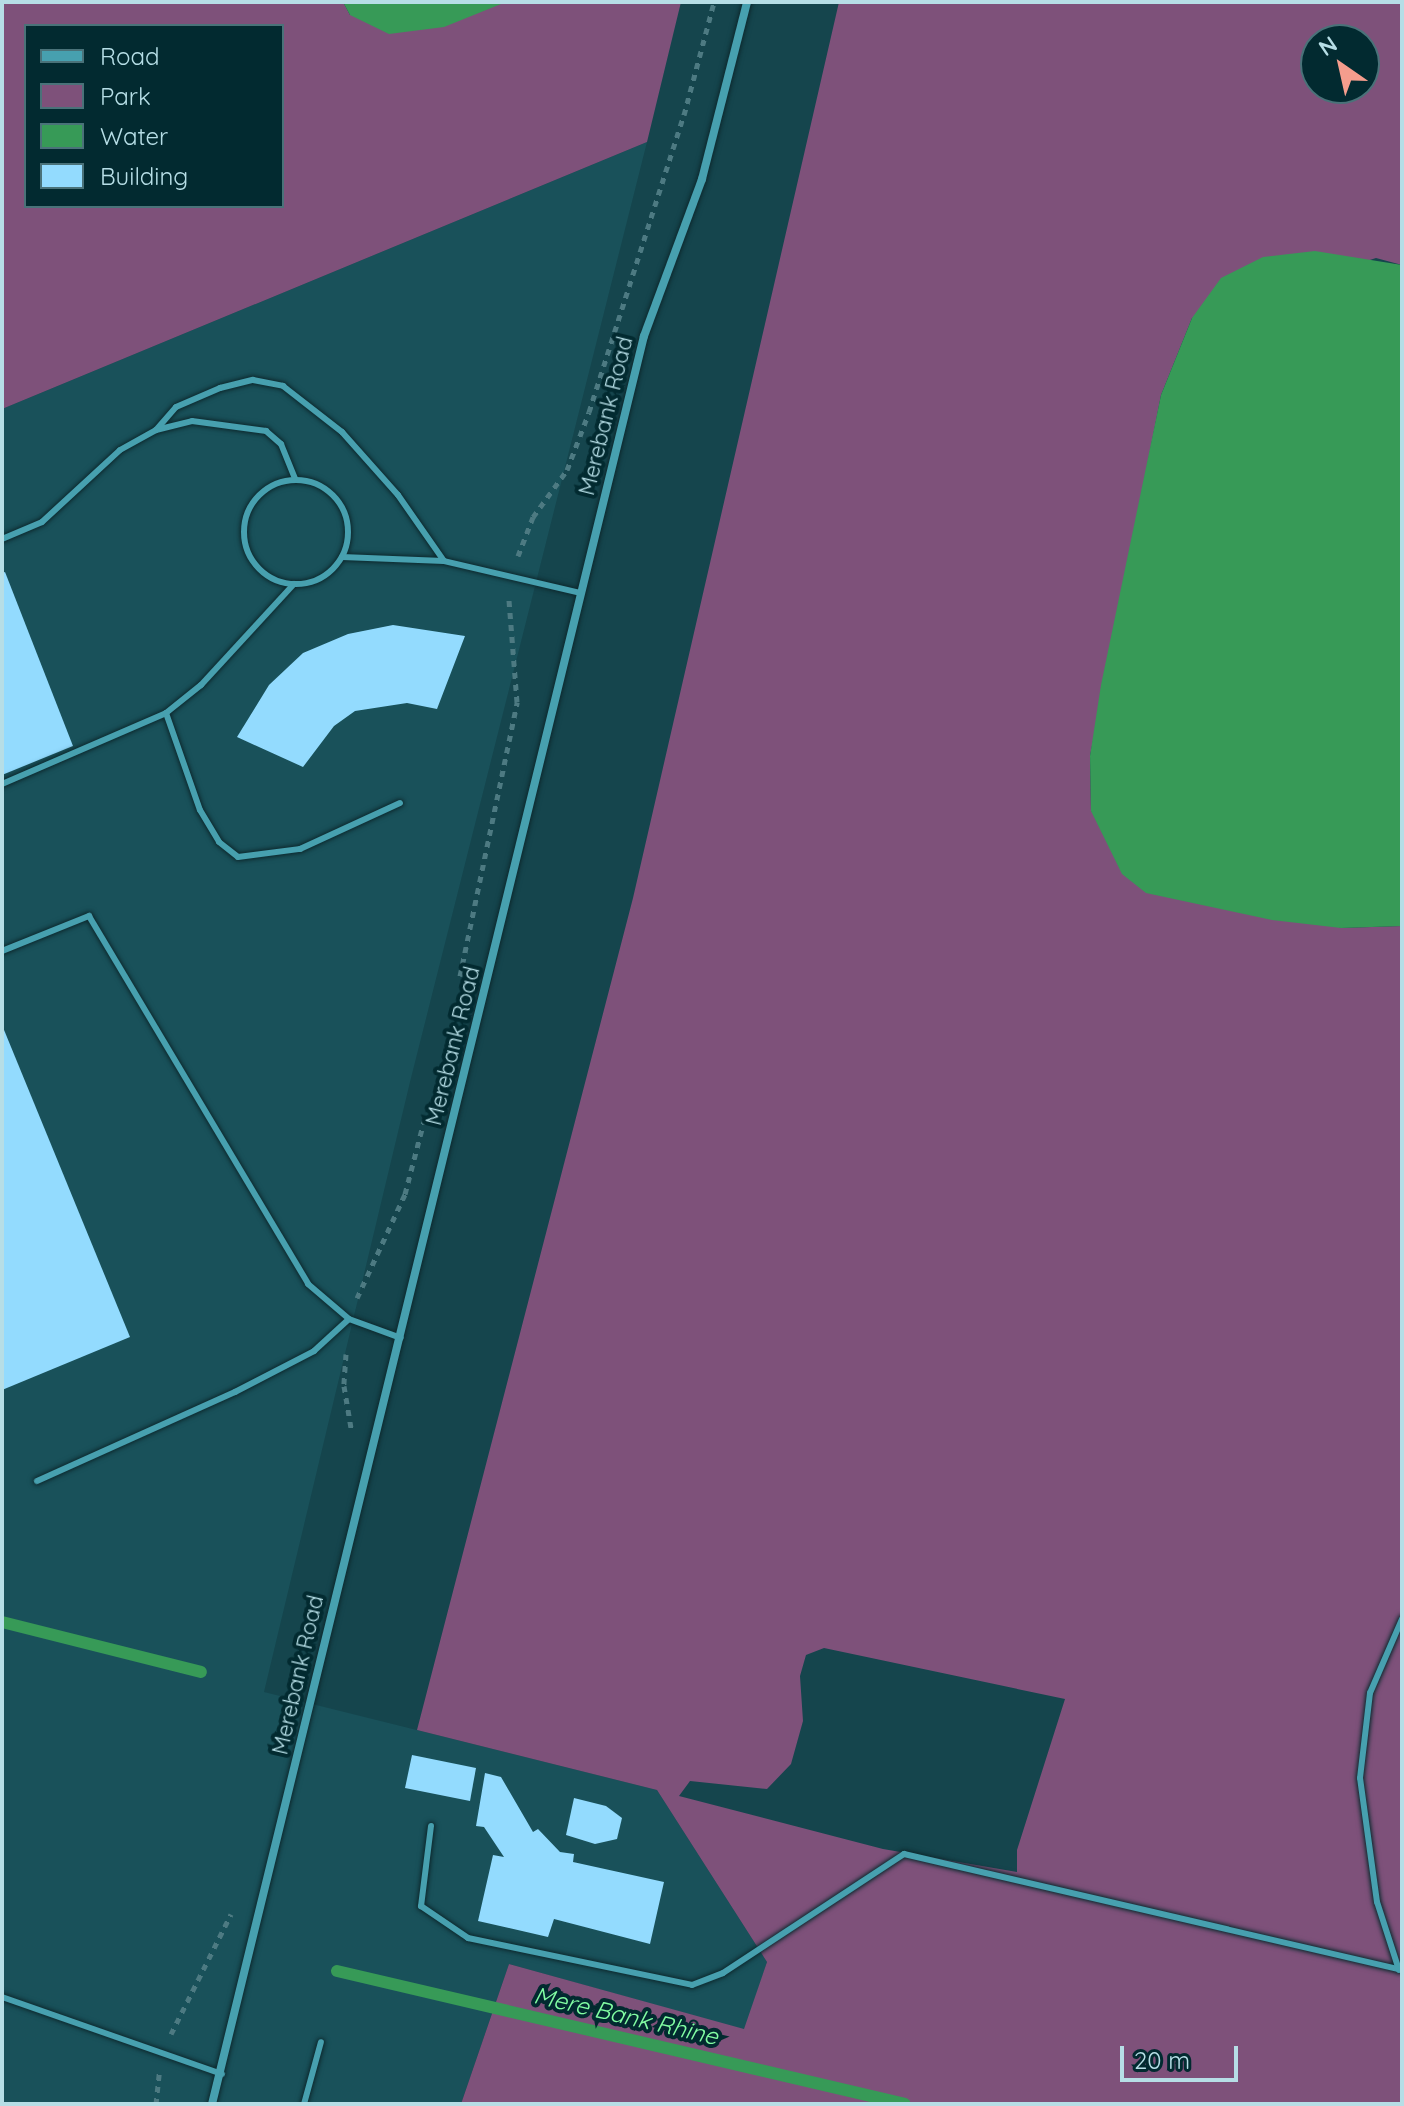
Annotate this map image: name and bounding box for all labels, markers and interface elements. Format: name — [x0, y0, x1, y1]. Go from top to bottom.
legend — [24, 24, 284, 208]
north arrow — [1300, 24, 1380, 104]
text: N — [1313, 30, 1342, 62]
text: Road — [100, 41, 160, 71]
text: Park — [100, 81, 151, 111]
text: Water — [100, 121, 168, 151]
text: Building — [100, 161, 188, 191]
street label: Merebank Road — [574, 334, 638, 498]
street label: Merebank Road — [421, 964, 485, 1128]
street label: Merebank Road — [267, 1593, 329, 1757]
water label: Mere Bank Rhine — [531, 1981, 721, 2051]
scale bar — [1124, 2030, 1242, 2080]
text: 20 m — [1134, 2045, 1190, 2075]

